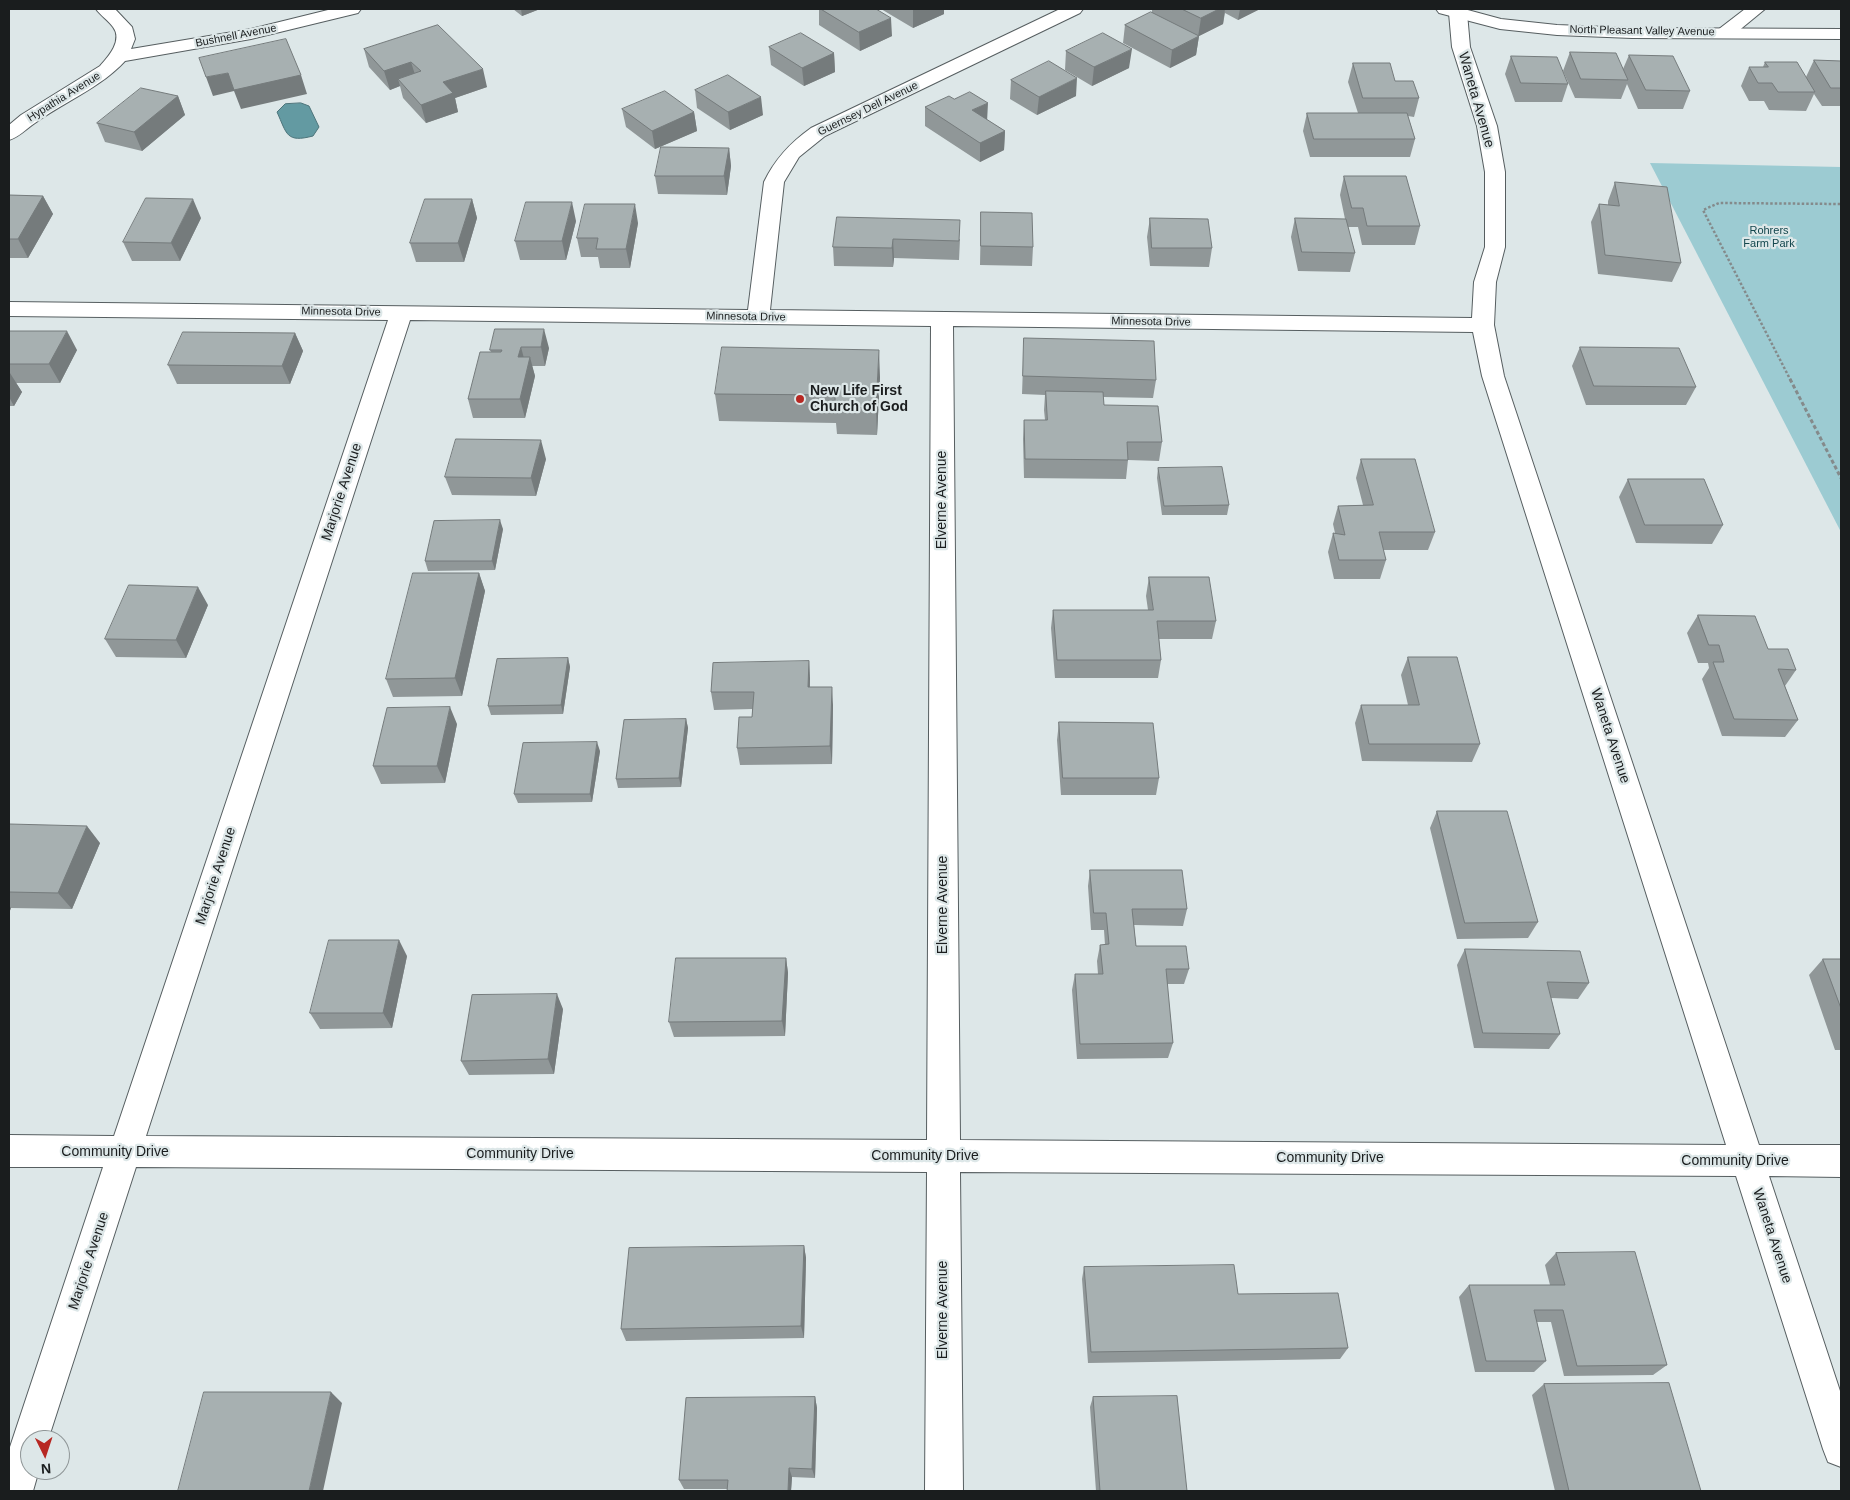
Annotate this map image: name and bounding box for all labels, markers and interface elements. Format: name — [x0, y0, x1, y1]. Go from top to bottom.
street label: Bushnell Avenue — [194, 22, 278, 50]
street label: North Pleasant Valley Avenue — [1569, 23, 1715, 39]
street label: Waneta Avenue — [1454, 50, 1498, 150]
street label: Hypathia Avenue — [25, 69, 103, 125]
street label: Guernsey Dell Avenue — [816, 79, 920, 139]
park label: Rohrers Farm Park — [1743, 224, 1795, 250]
street label: Minnesota Drive — [301, 305, 381, 319]
street label: Minnesota Drive — [706, 310, 786, 324]
street label: Minnesota Drive — [1111, 315, 1191, 329]
place label: New Life First Church of God — [810, 383, 908, 416]
marker: New Life First Church of God — [794, 393, 806, 405]
street label: Marjorie Avenue — [318, 441, 366, 543]
street label: Elverne Avenue — [934, 451, 950, 549]
street label: Waneta Avenue — [1587, 686, 1633, 786]
street label: Marjorie Avenue — [192, 825, 240, 927]
street label: Elverne Avenue — [935, 856, 951, 954]
street label: Community Drive — [61, 1144, 169, 1160]
street label: Community Drive — [466, 1146, 574, 1162]
street label: Community Drive — [871, 1148, 979, 1164]
street label: Community Drive — [1276, 1150, 1384, 1166]
street label: Community Drive — [1681, 1153, 1789, 1169]
street label: Waneta Avenue — [1749, 1186, 1795, 1286]
street label: Marjorie Avenue — [65, 1210, 113, 1312]
street label: Elverne Avenue — [935, 1261, 951, 1359]
north arrow — [20, 1430, 70, 1480]
text: N — [40, 1461, 52, 1477]

